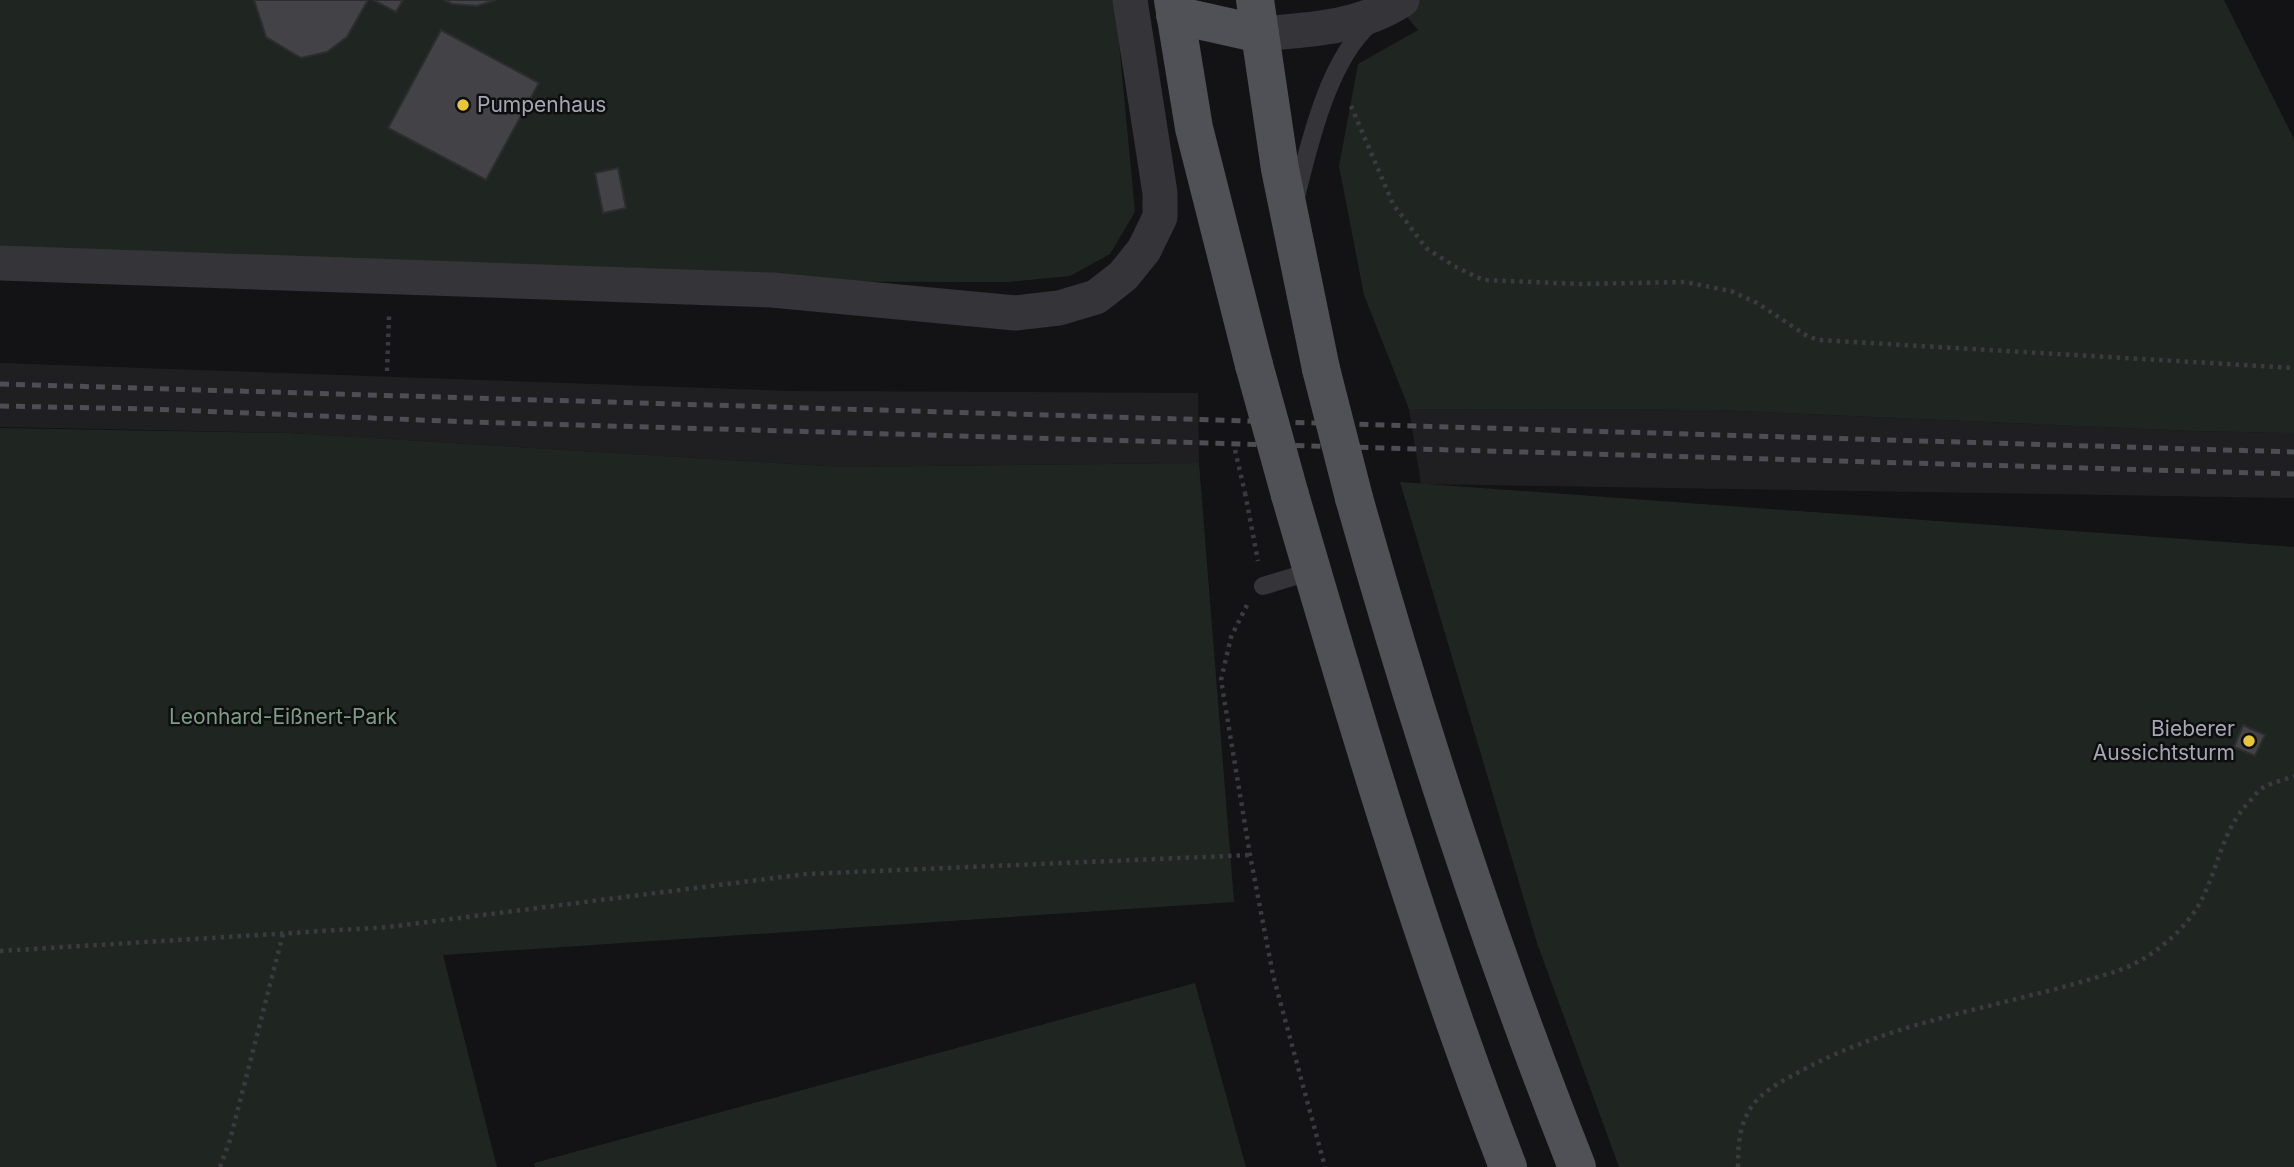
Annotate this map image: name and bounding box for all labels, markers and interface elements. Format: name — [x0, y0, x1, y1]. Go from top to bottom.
place label: Pumpenhaus — [477, 92, 606, 117]
marker: Pumpenhaus — [455, 97, 471, 113]
park label: Leonhard-Eißnert-Park — [169, 704, 397, 729]
place label: Bieberer Aussichtsturm — [2093, 716, 2235, 765]
marker: Bieberer Aussichtsturm — [2241, 733, 2257, 749]

